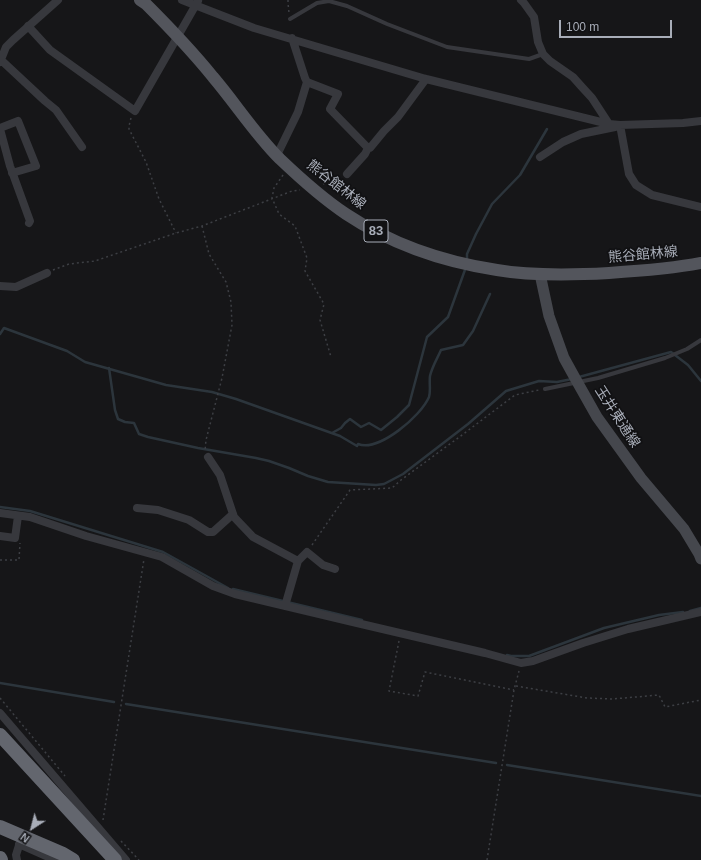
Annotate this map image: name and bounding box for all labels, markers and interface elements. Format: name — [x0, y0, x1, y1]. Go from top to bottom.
scale bar — [561, 12, 674, 38]
text: 100 m — [566, 20, 599, 34]
street label: 熊谷館林線 — [303, 157, 369, 213]
road number: 83 — [364, 220, 388, 242]
street label: 熊谷館林線 — [607, 244, 679, 266]
street label: 玉井東通線 — [591, 383, 643, 451]
north arrow — [12, 808, 52, 848]
text: N — [18, 831, 32, 845]

